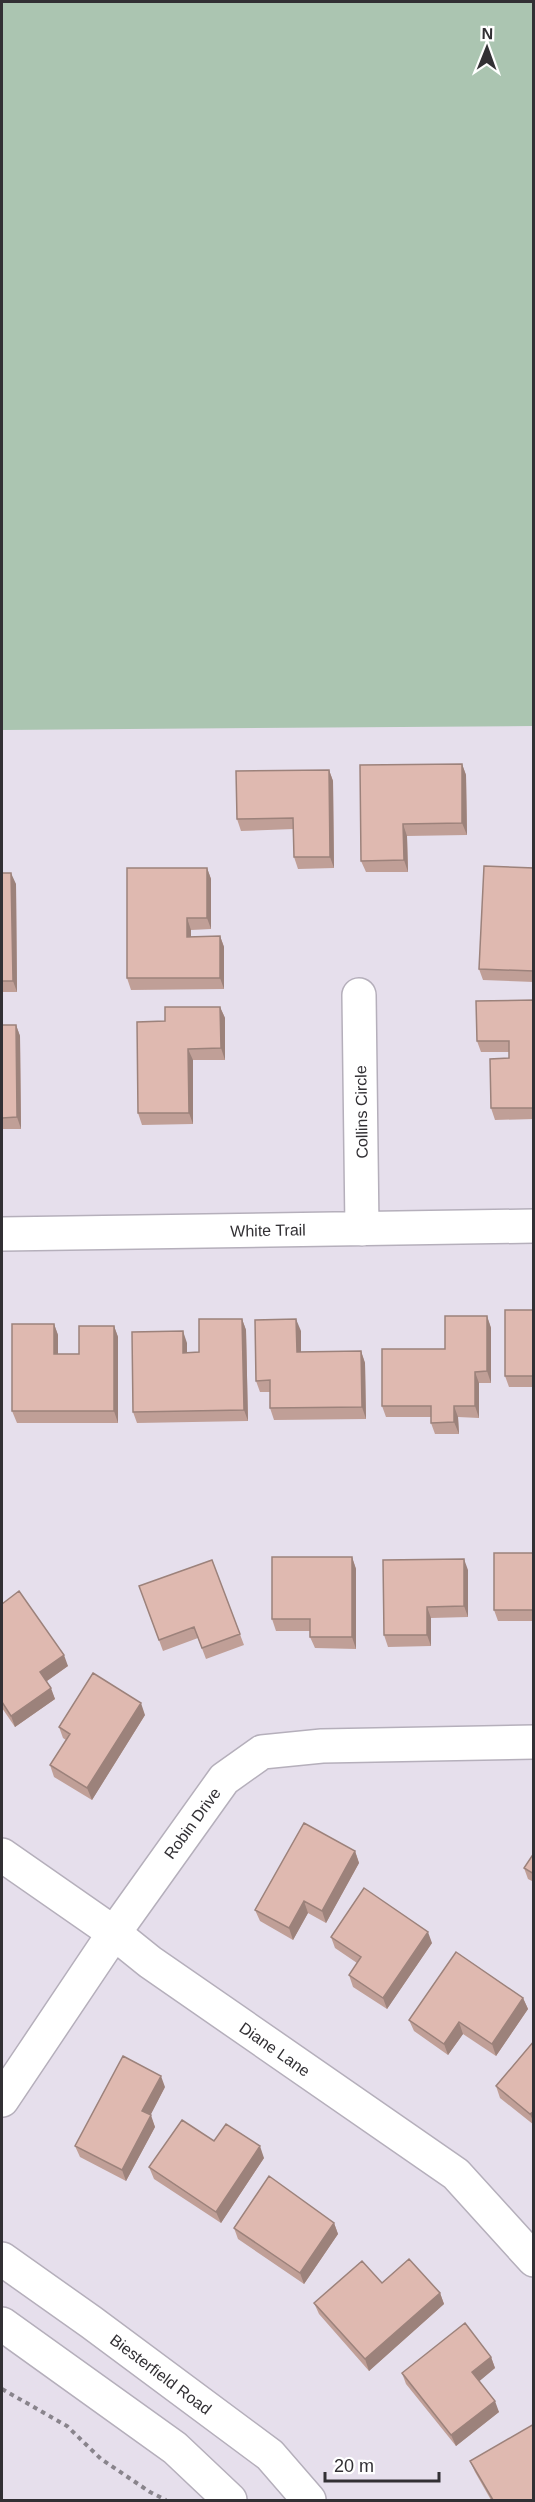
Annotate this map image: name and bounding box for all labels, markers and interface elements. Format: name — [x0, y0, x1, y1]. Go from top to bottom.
north arrow — [457, 18, 517, 78]
text: N — [481, 25, 493, 42]
street label: Collins Circle — [352, 1065, 371, 1159]
street label: White Trail — [230, 1221, 306, 1240]
street label: Robin Drive — [161, 1784, 224, 1862]
street label: Diane Lane — [236, 2019, 313, 2080]
street label: Biesterfield Road — [107, 2331, 214, 2418]
scale bar — [325, 2445, 439, 2483]
text: 20 m — [334, 2456, 374, 2476]

